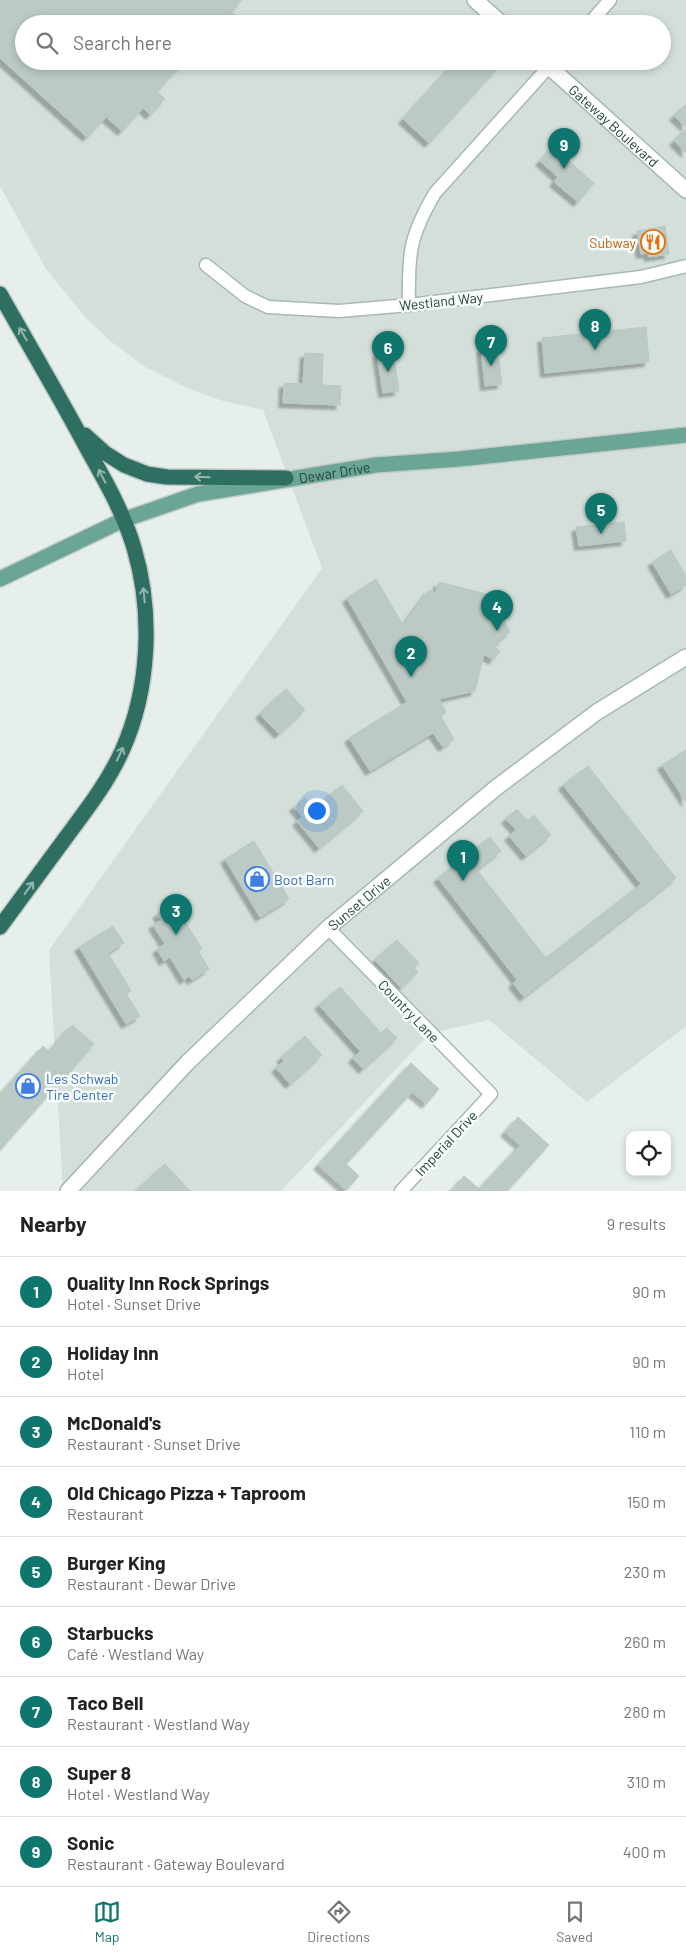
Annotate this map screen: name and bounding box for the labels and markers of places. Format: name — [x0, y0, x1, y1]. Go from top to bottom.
pin: 9 — [548, 128, 580, 169]
restaurant icon: Subway — [640, 229, 666, 255]
place label: Subway — [589, 234, 637, 251]
pin: 8 — [579, 309, 611, 350]
pin: 7 — [475, 325, 507, 366]
pin: 6 — [372, 331, 404, 372]
pin: 5 — [585, 493, 617, 534]
pin: 4 — [481, 590, 513, 631]
pin: 2 — [395, 636, 427, 677]
pin: 1 — [447, 840, 479, 881]
shop icon: Boot Barn — [244, 866, 270, 892]
place label: Boot Barn — [274, 871, 334, 888]
pin: 3 — [160, 894, 192, 935]
place label: Les Schwab Tire Center — [46, 1070, 118, 1103]
shop icon: Les Schwab Tire Center — [15, 1073, 41, 1099]

